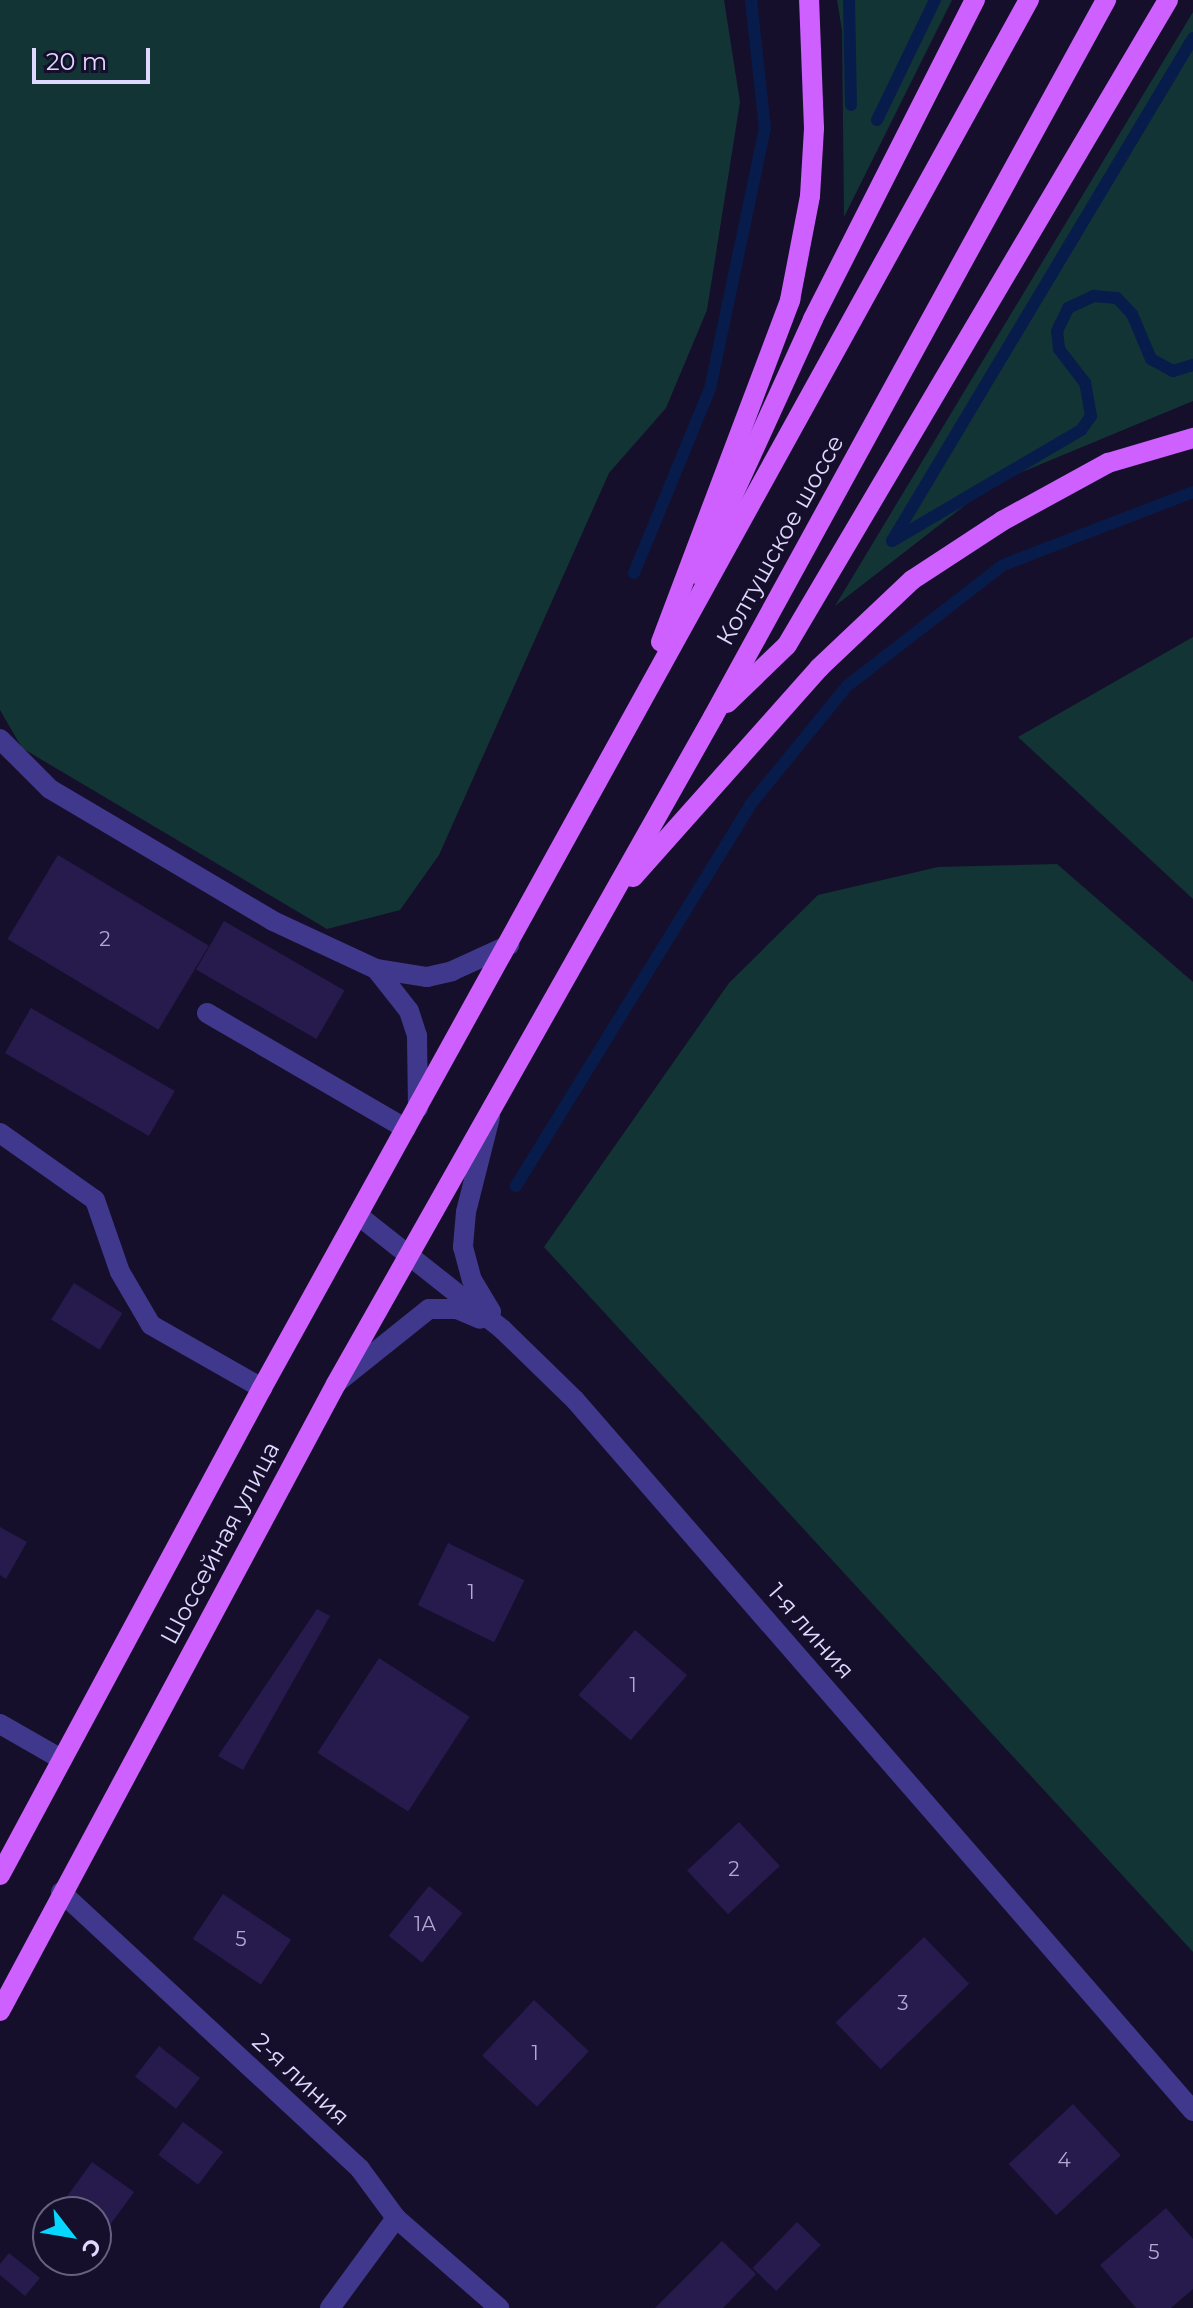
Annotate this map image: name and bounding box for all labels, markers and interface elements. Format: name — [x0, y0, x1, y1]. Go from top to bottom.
scale bar — [36, 32, 154, 82]
text: 20 m — [46, 47, 107, 76]
street label: Колтушское шоссе — [710, 430, 850, 650]
house number: 2 — [99, 927, 111, 951]
street label: Шоссейная улица — [154, 1437, 286, 1649]
street label: 1-я линия — [762, 1577, 860, 1685]
house number: 1 — [467, 1580, 475, 1604]
house number: 1 — [629, 1673, 637, 1697]
house number: 2 — [728, 1857, 740, 1881]
house number: 1А — [414, 1912, 436, 1936]
house number: 5 — [235, 1927, 247, 1951]
house number: 3 — [897, 1991, 909, 2015]
street label: 2-я линия — [247, 2027, 355, 2131]
house number: 1 — [531, 2041, 539, 2065]
house number: 4 — [1057, 2148, 1071, 2172]
north arrow — [32, 2196, 112, 2276]
text: С — [76, 2234, 107, 2261]
house number: 5 — [1148, 2240, 1160, 2264]

